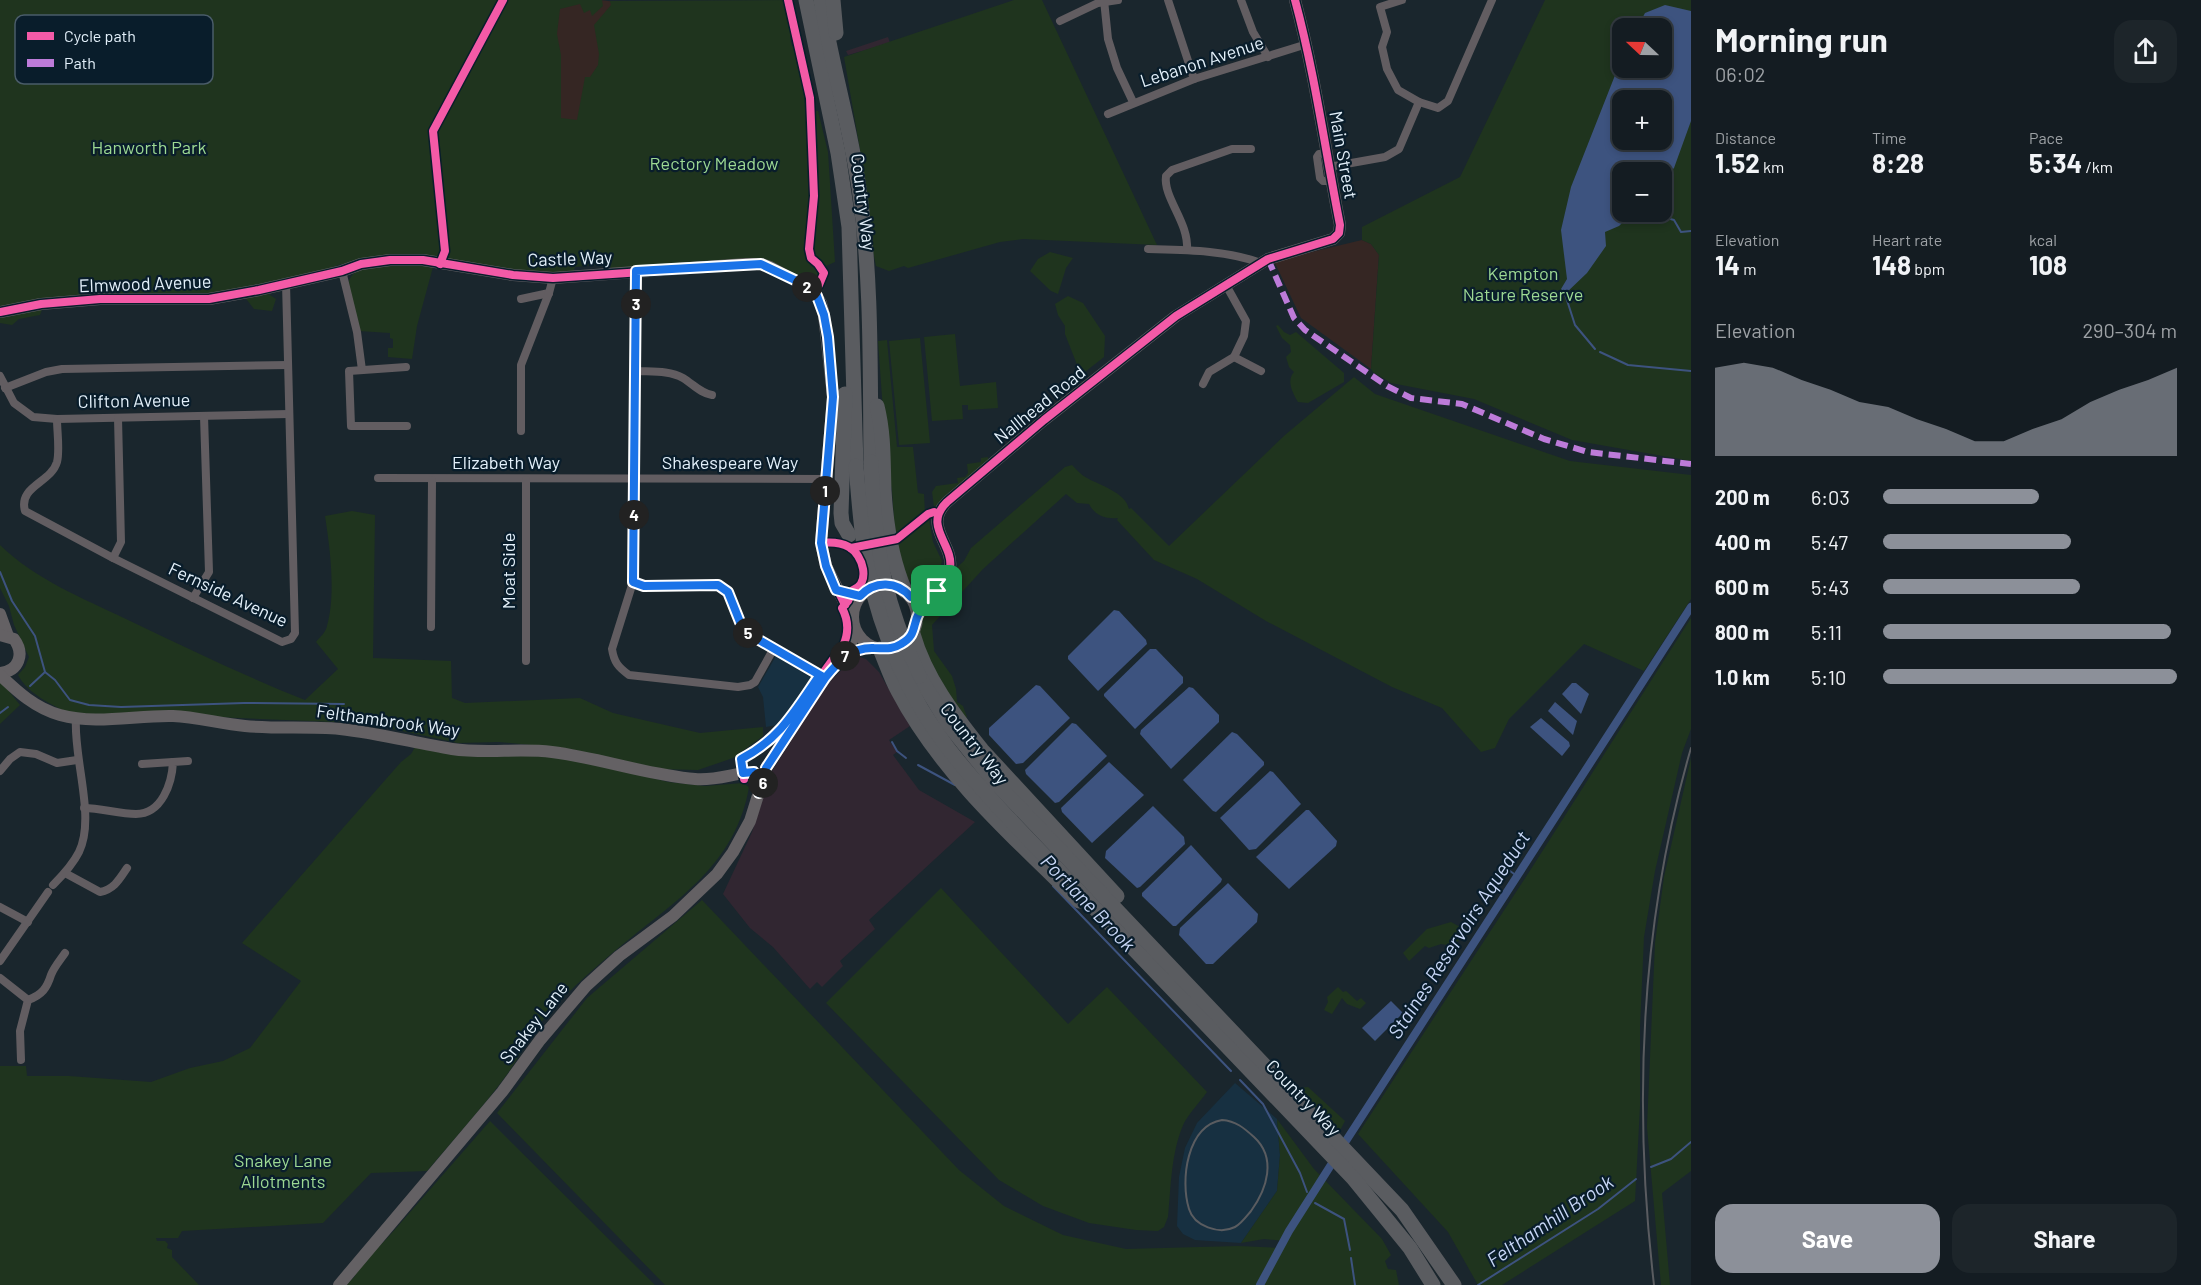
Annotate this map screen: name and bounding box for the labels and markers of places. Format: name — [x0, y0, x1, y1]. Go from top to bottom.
pin: 2 — [792, 272, 822, 302]
pin: 3 — [621, 289, 651, 319]
pin: 1 — [810, 476, 840, 506]
pin: 4 — [619, 500, 649, 530]
pin — [911, 565, 962, 616]
pin: 5 — [733, 618, 763, 648]
pin: 7 — [830, 641, 860, 671]
pin: 6 — [748, 768, 778, 798]

